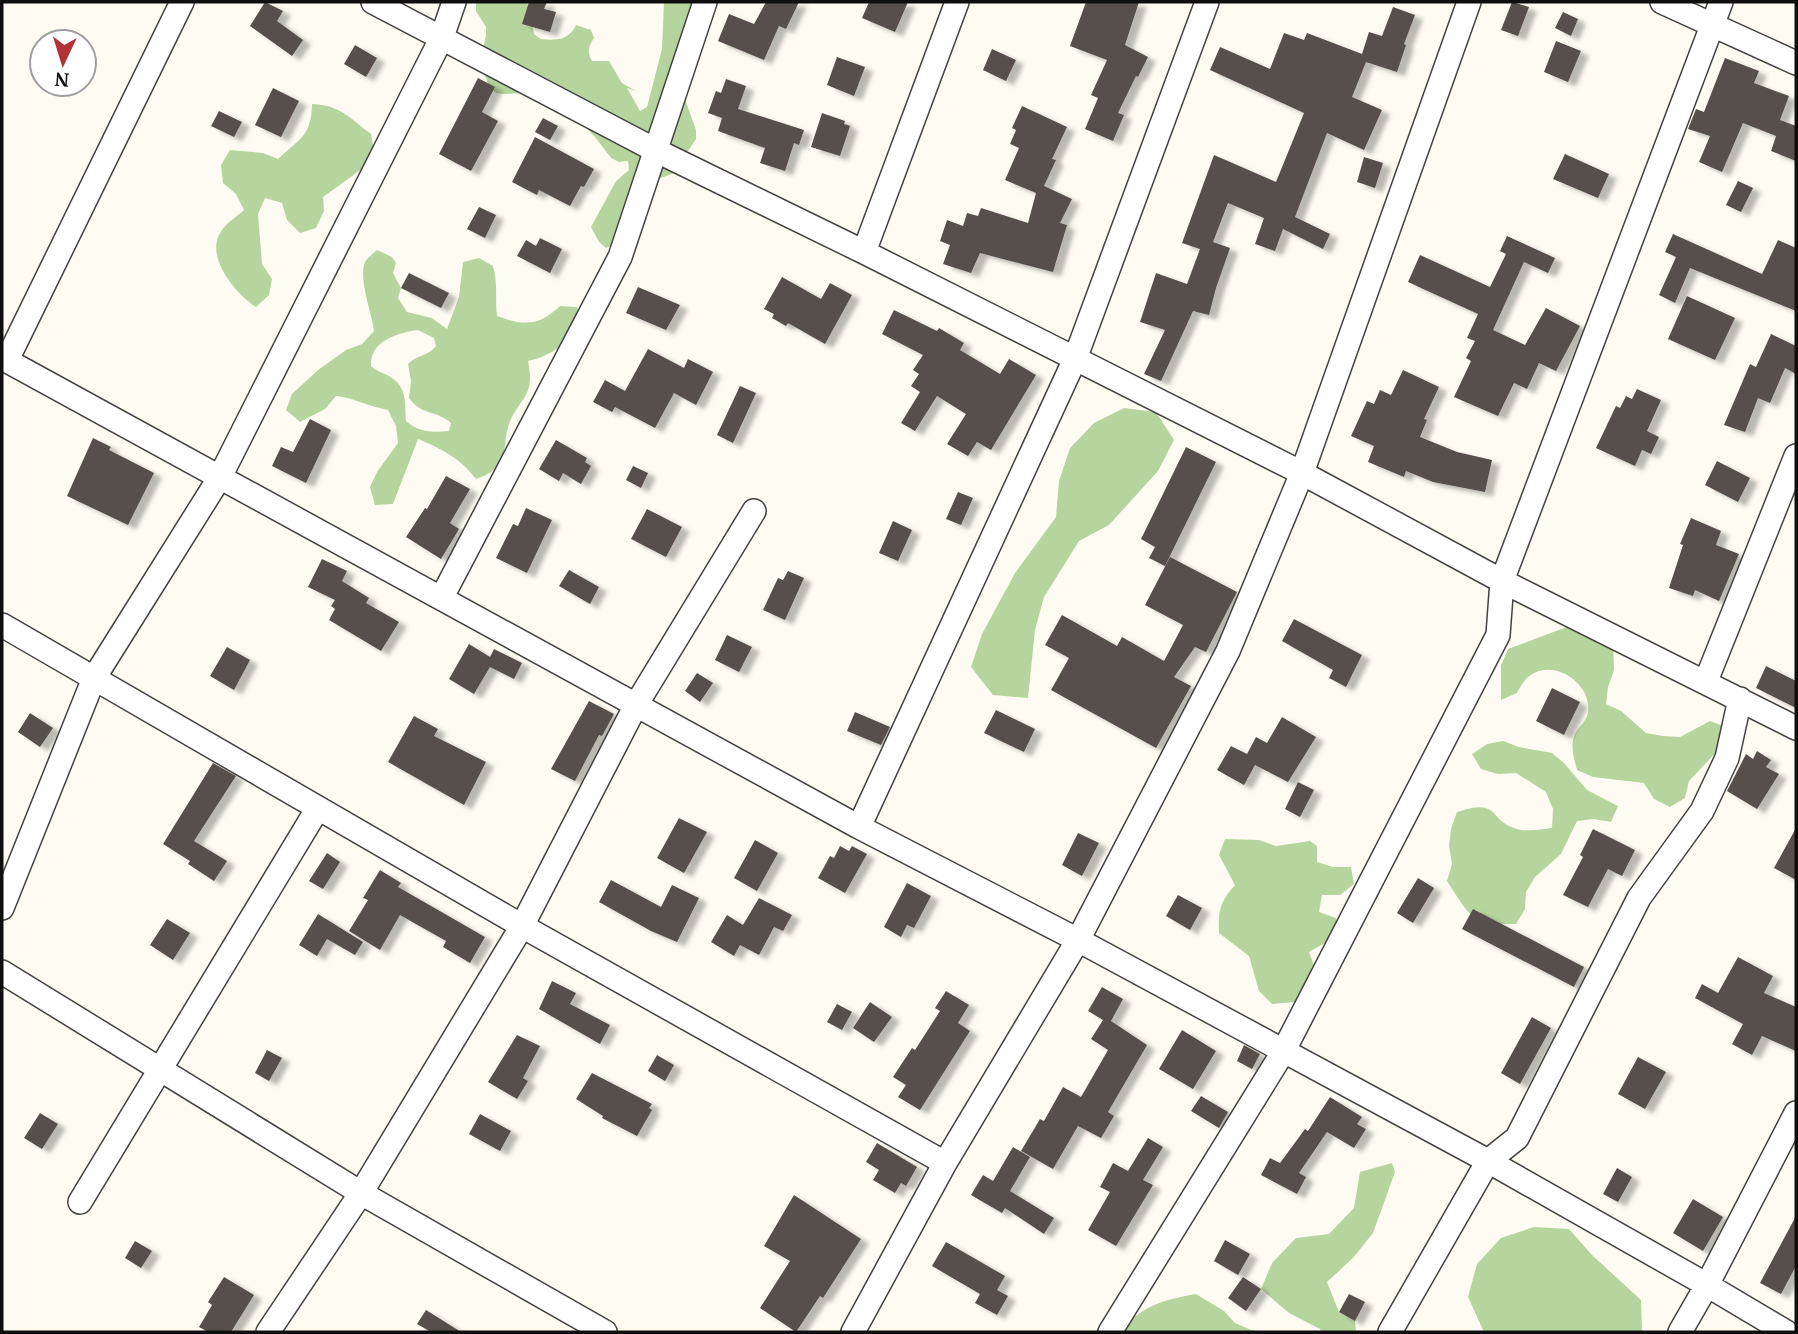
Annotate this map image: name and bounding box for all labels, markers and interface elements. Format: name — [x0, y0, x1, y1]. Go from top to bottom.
north arrow — [28, 28, 98, 98]
text: N — [53, 67, 70, 93]

